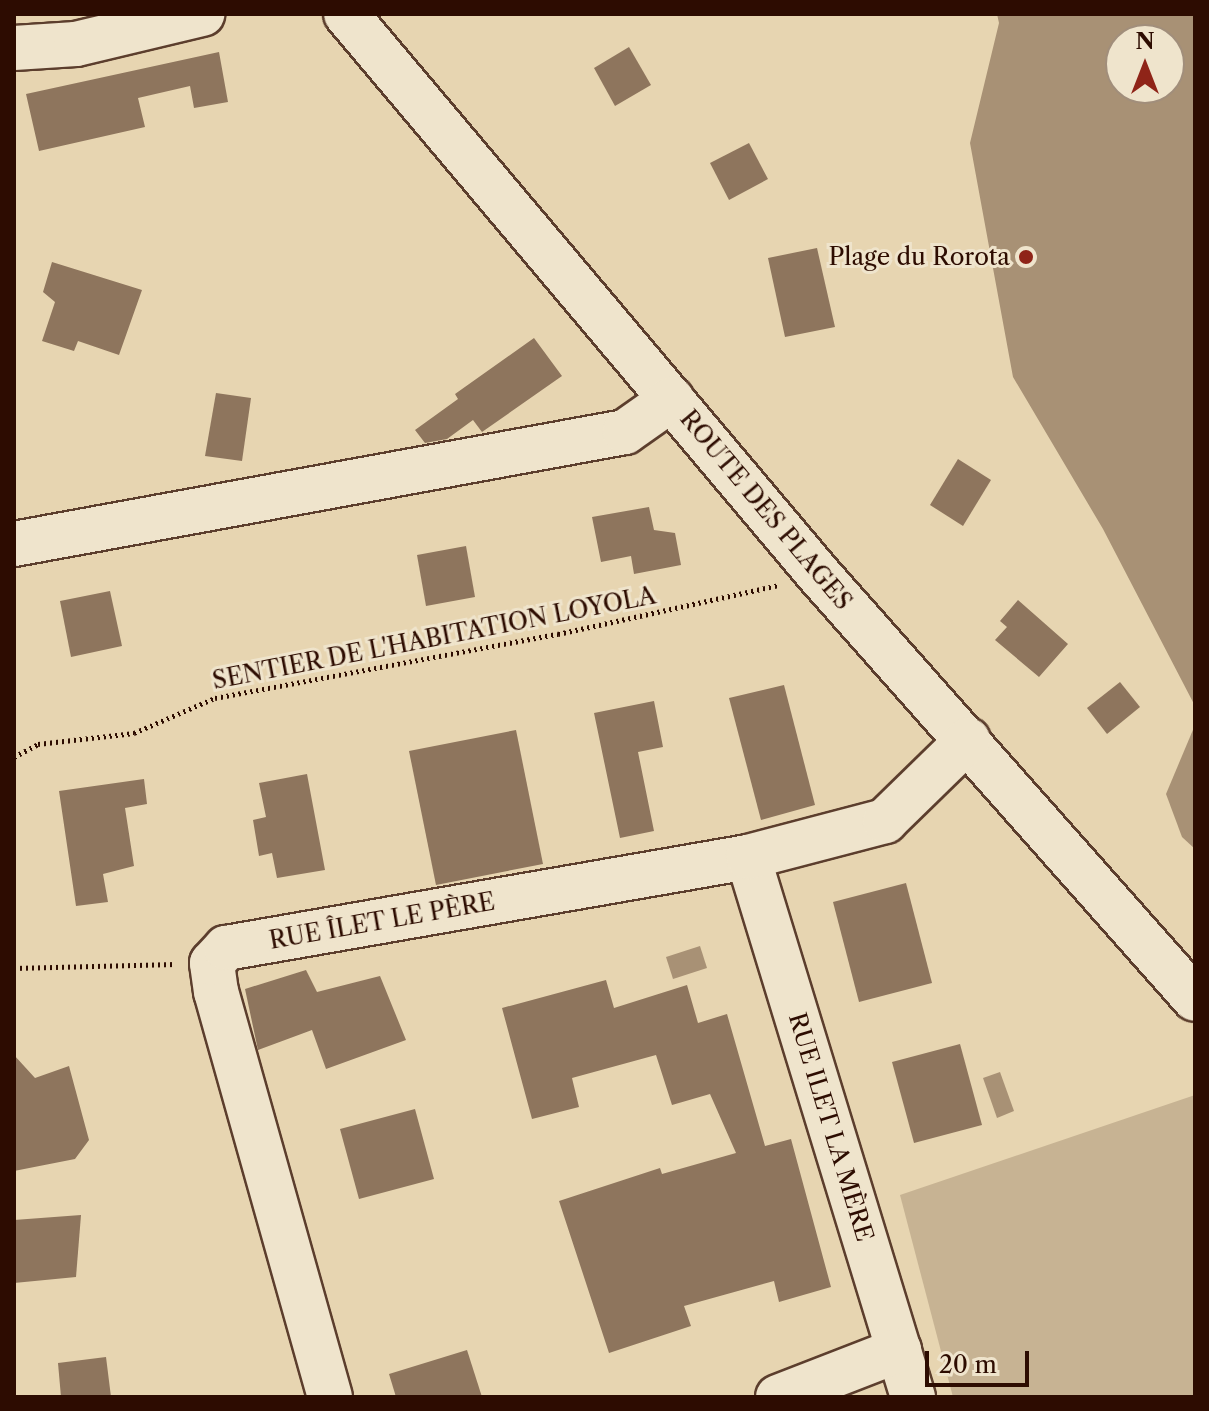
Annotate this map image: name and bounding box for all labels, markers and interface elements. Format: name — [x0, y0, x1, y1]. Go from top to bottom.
north arrow — [1105, 24, 1185, 104]
text: N — [1135, 28, 1155, 55]
place label: Plage du Rorota — [828, 243, 1010, 271]
marker: Plage du Rorota — [1017, 248, 1035, 266]
street label: ROUTE DES PLAGES — [674, 404, 858, 616]
street label: SENTIER DE L'HABITATION LOYOLA — [209, 581, 659, 695]
street label: RUE ÎLET LE PÈRE — [267, 887, 497, 955]
street label: RUE ILET LA MÈRE — [782, 1008, 880, 1246]
scale bar — [929, 1335, 1033, 1385]
text: 20 m — [939, 1350, 997, 1379]

